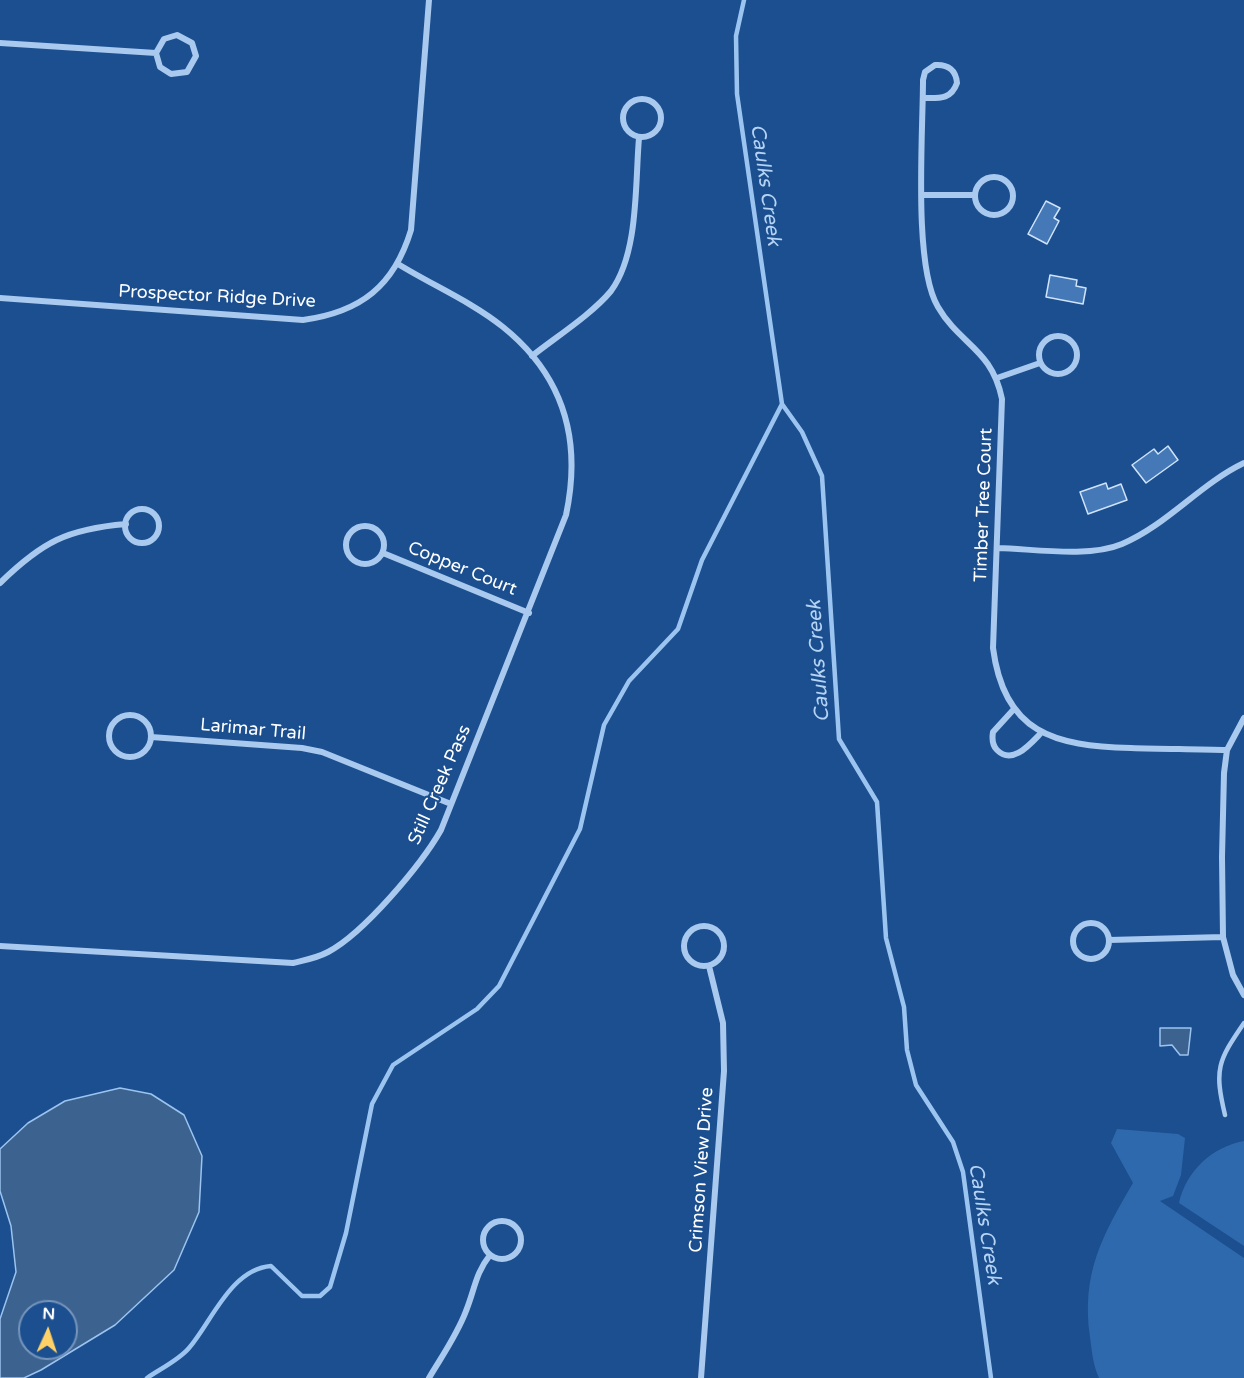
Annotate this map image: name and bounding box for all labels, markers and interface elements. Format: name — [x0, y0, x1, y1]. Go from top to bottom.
water label: Caulks Creek — [745, 123, 785, 247]
street label: Prospector Ridge Drive — [118, 281, 316, 313]
street label: Timber Tree Court — [971, 427, 997, 583]
street label: Copper Court — [404, 537, 520, 601]
water label: Caulks Creek — [803, 599, 835, 723]
street label: Larimar Trail — [199, 715, 307, 745]
street label: Still Creek Pass — [404, 722, 476, 848]
street label: Crimson View Drive — [685, 1087, 719, 1253]
water label: Caulks Creek — [963, 1162, 1005, 1286]
north arrow — [18, 1300, 78, 1360]
text: N — [42, 1304, 56, 1324]

